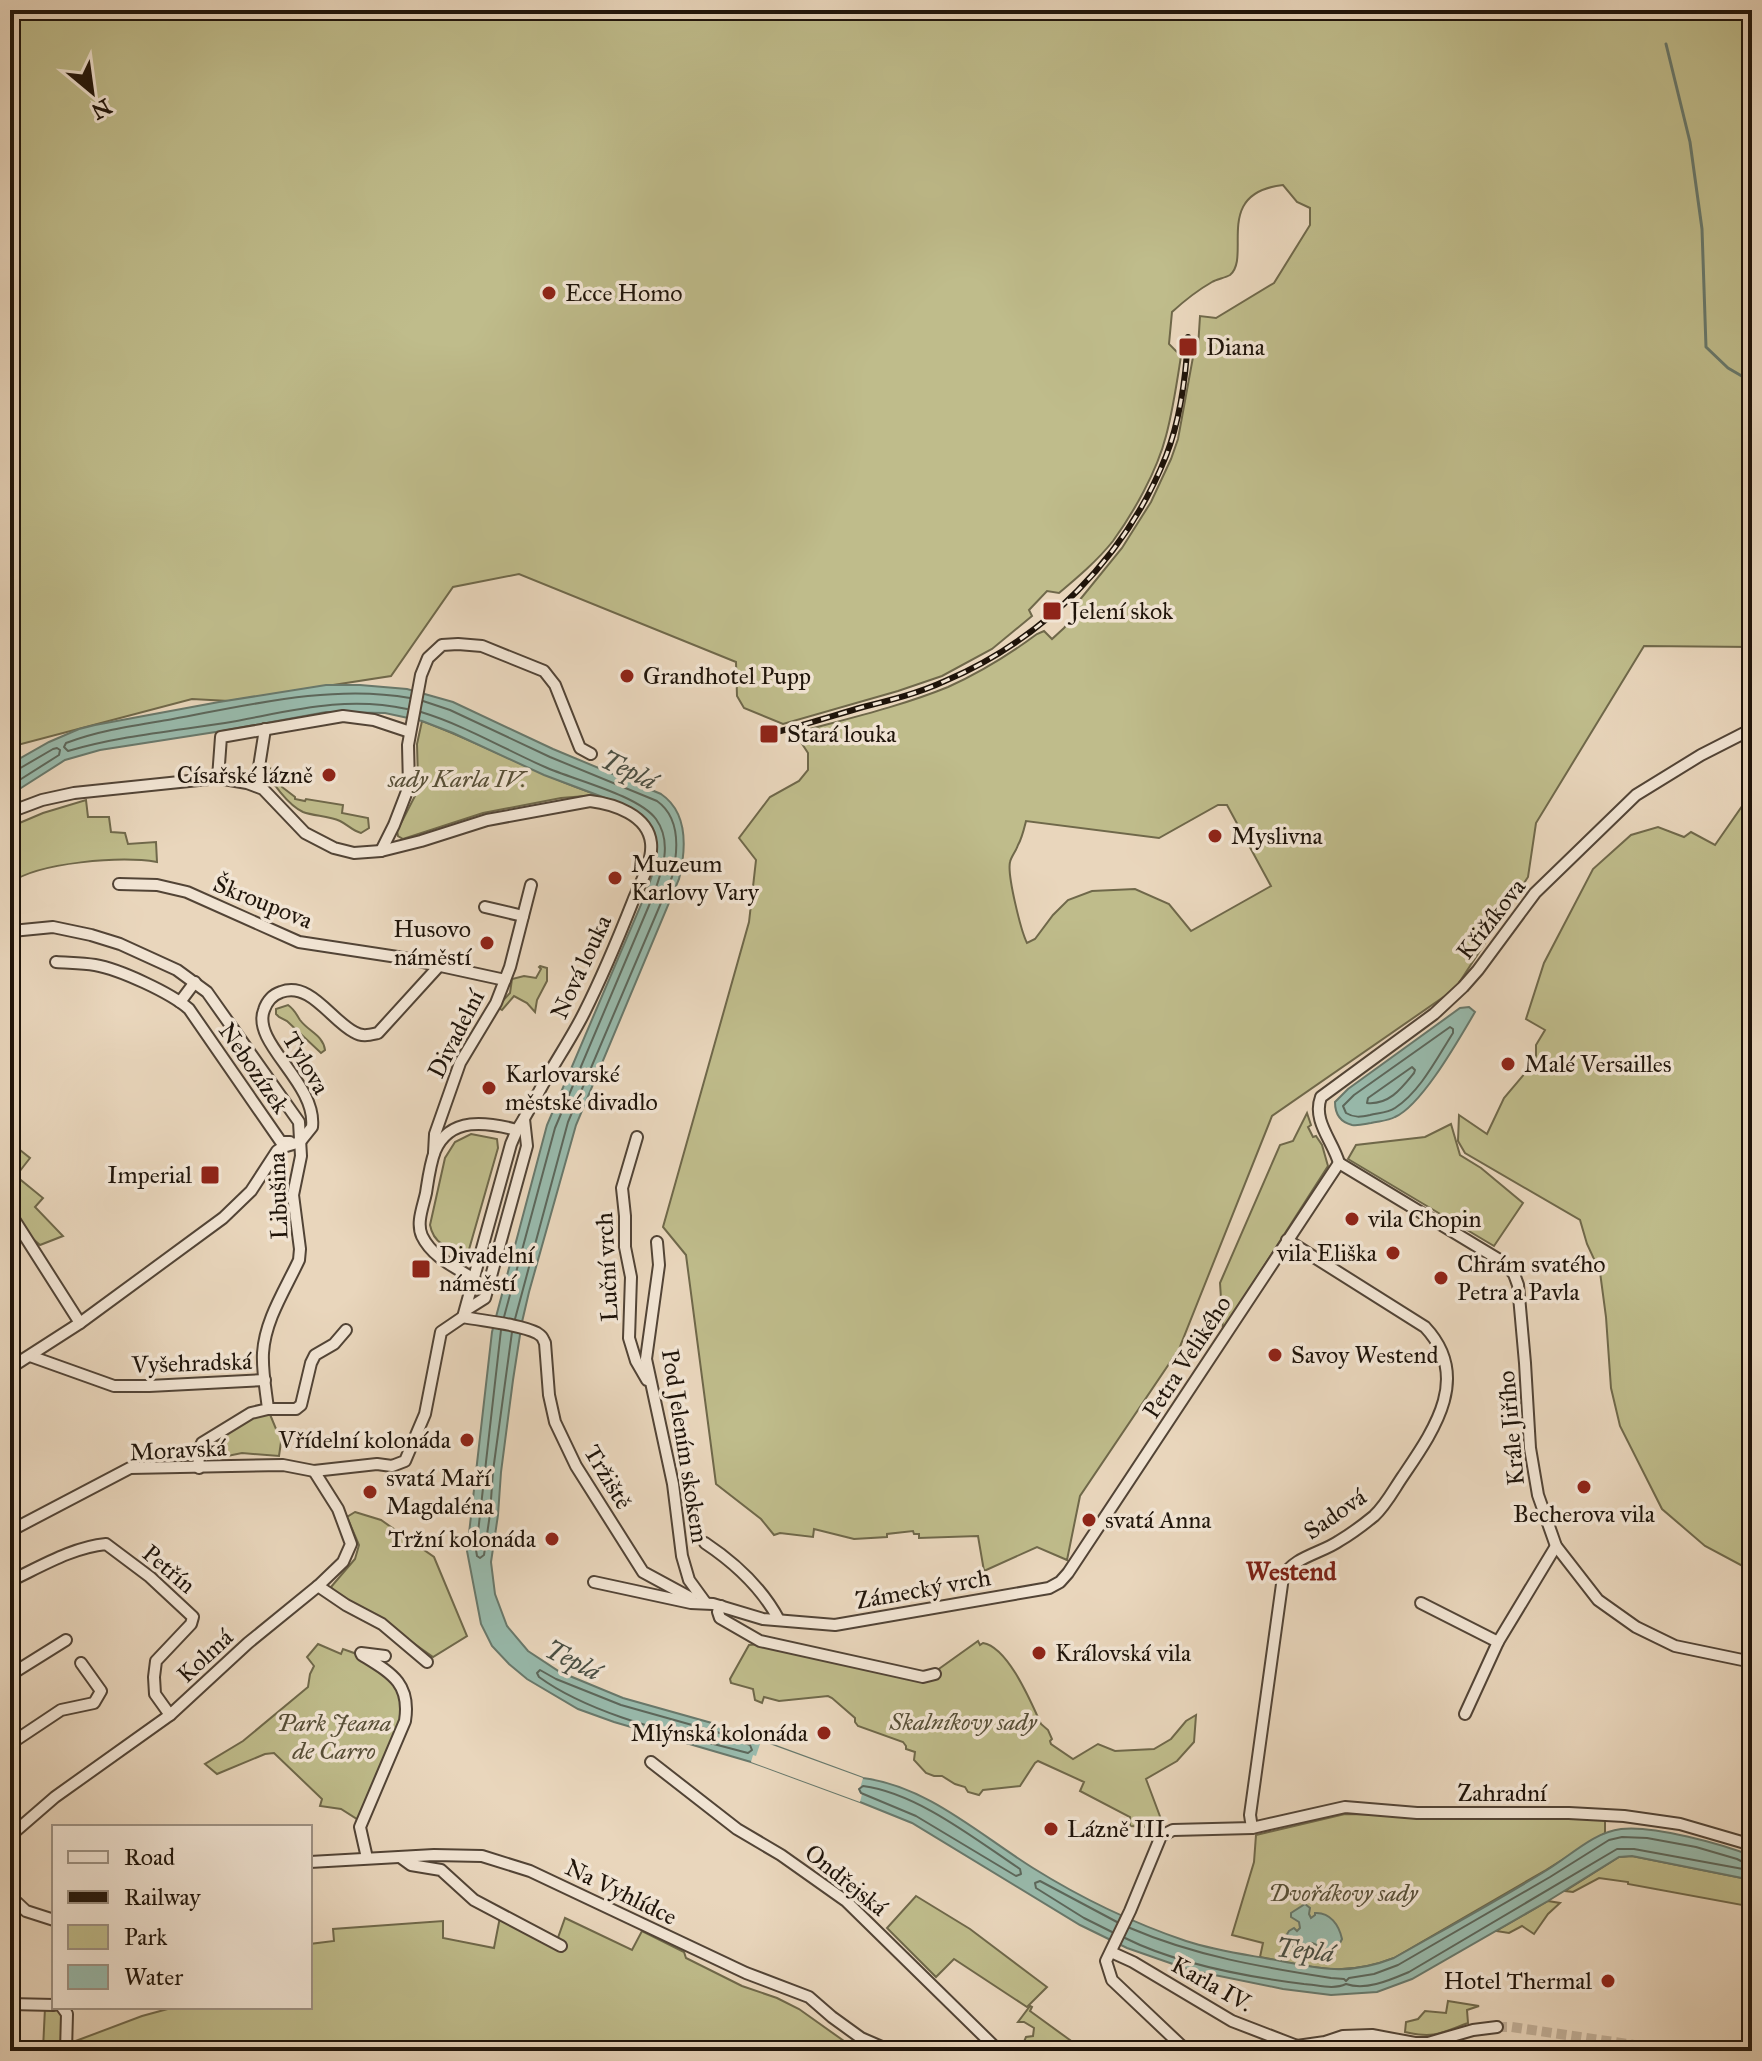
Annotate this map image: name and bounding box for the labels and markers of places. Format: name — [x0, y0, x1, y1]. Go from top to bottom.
place label: Ecce Homo — [565, 278, 683, 308]
marker: Ecce Homo — [540, 284, 558, 302]
place label: Diana — [1206, 332, 1266, 362]
marker: Diana — [1177, 336, 1199, 358]
place label: Jelení skok — [1067, 596, 1174, 626]
marker: Jelení skok — [1041, 600, 1063, 622]
place label: Grandhotel Pupp — [643, 661, 811, 691]
marker: Grandhotel Pupp — [618, 667, 636, 685]
place label: Stará louka — [787, 719, 897, 749]
marker: Stará louka — [758, 723, 780, 745]
place label: Císařské lázně — [177, 760, 313, 790]
marker: Císařské lázně — [320, 766, 338, 784]
place label: Myslivna — [1231, 821, 1324, 851]
marker: Myslivna — [1206, 827, 1224, 845]
place label: Muzeum Karlovy Vary — [631, 849, 760, 907]
marker: Muzeum Karlovy Vary — [606, 869, 624, 887]
place label: Husovo náměstí — [393, 914, 472, 972]
marker: Husovo náměstí — [478, 934, 496, 952]
place label: Malé Versailles — [1524, 1049, 1672, 1079]
marker: Malé Versailles — [1499, 1055, 1517, 1073]
place label: Karlovarské městské divadlo — [505, 1059, 658, 1117]
marker: Karlovarské městské divadlo — [480, 1079, 498, 1097]
place label: Imperial — [107, 1160, 192, 1190]
marker: Imperial — [199, 1164, 221, 1186]
place label: vila Chopin — [1367, 1204, 1482, 1234]
marker: vila Chopin — [1343, 1210, 1361, 1228]
place label: vila Eliška — [1276, 1238, 1378, 1268]
place label: Divadelní náměstí — [439, 1240, 535, 1298]
marker: vila Eliška — [1384, 1244, 1402, 1262]
place label: Chrám svatého Petra a Pavla — [1457, 1249, 1605, 1307]
marker: Divadelní náměstí — [410, 1258, 432, 1280]
marker: Chrám svatého Petra a Pavla — [1432, 1269, 1450, 1287]
place label: Savoy Westend — [1291, 1340, 1439, 1370]
marker: Savoy Westend — [1266, 1346, 1284, 1364]
place label: Vřídelní kolonáda — [278, 1425, 452, 1455]
marker: Vřídelní kolonáda — [458, 1431, 476, 1449]
place label: svatá Maří Magdaléna — [386, 1463, 495, 1521]
marker: Becherova vila — [1575, 1478, 1593, 1496]
marker: svatá Maří Magdaléna — [361, 1483, 379, 1501]
place label: Becherova vila — [1513, 1499, 1656, 1529]
place label: svatá Anna — [1105, 1505, 1212, 1535]
marker: svatá Anna — [1080, 1511, 1098, 1529]
place label: Tržní kolonáda — [388, 1524, 537, 1554]
marker: Tržní kolonáda — [543, 1530, 561, 1548]
place label: Královská vila — [1055, 1638, 1192, 1668]
marker: Královská vila — [1030, 1644, 1048, 1662]
place label: Mlýnská kolonáda — [631, 1718, 809, 1748]
marker: Mlýnská kolonáda — [815, 1724, 833, 1742]
place label: Lázně III. — [1067, 1814, 1170, 1844]
marker: Lázně III. — [1042, 1820, 1060, 1838]
place label: Hotel Thermal — [1444, 1966, 1593, 1996]
marker: Hotel Thermal — [1599, 1972, 1617, 1990]

